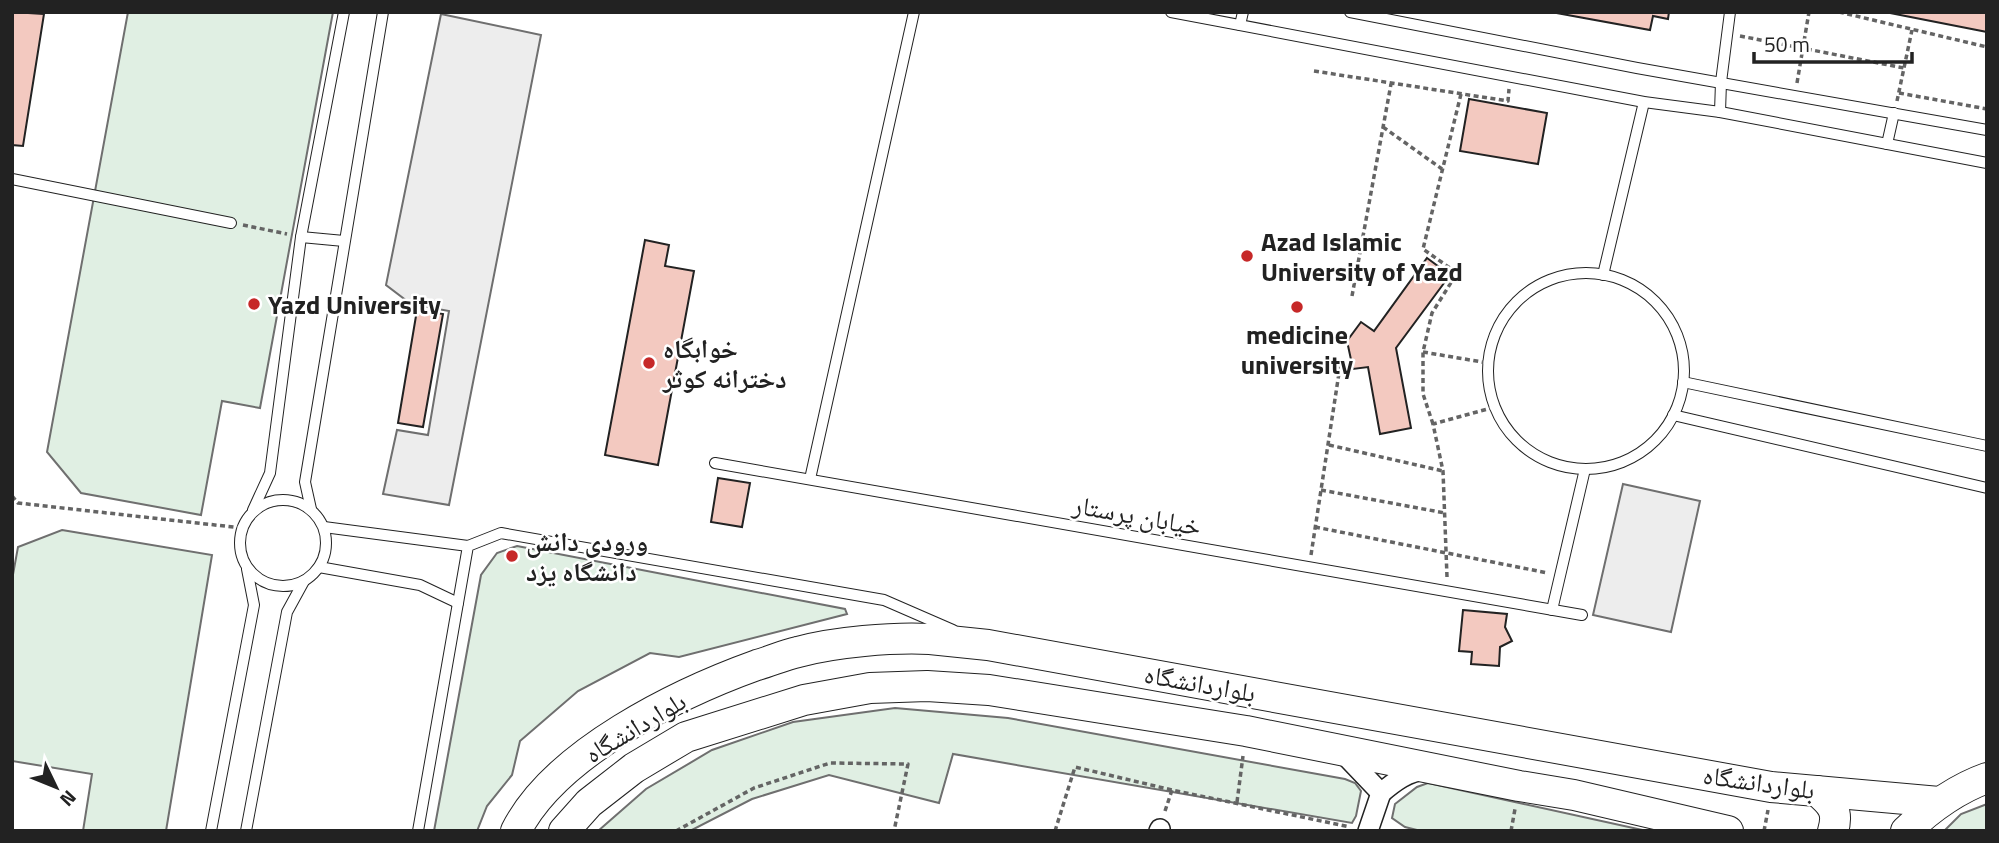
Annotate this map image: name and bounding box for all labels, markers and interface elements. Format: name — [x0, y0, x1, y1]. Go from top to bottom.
scale bar — [1754, 21, 1912, 65]
text: 50 m — [1764, 28, 1810, 60]
place label: Azad Islamic University of Yazd — [1261, 222, 1463, 291]
marker: Azad Islamic University of Yazd — [1239, 248, 1255, 264]
place label: Yazd University — [268, 285, 441, 324]
marker: Yazd University — [246, 296, 262, 312]
marker: medicine university — [1289, 299, 1305, 315]
place label: medicine university — [1241, 315, 1353, 384]
place label: خوابگاه دخترانه کوثر — [662, 329, 787, 398]
marker: خوابگاه دخترانه کوثر — [641, 355, 657, 371]
street label: خیابان پرستار — [1069, 484, 1204, 545]
place label: ورودی دانش دانشگاه یزد — [526, 522, 648, 591]
marker: ورودی دانش دانشگاه یزد — [504, 548, 520, 564]
street label: بلواردانشگاه — [1141, 654, 1259, 712]
street label: بلواردانشگاه — [577, 681, 693, 773]
north arrow — [21, 752, 91, 822]
street label: بلواردانشگاه — [1701, 755, 1817, 809]
text: N — [54, 784, 84, 814]

